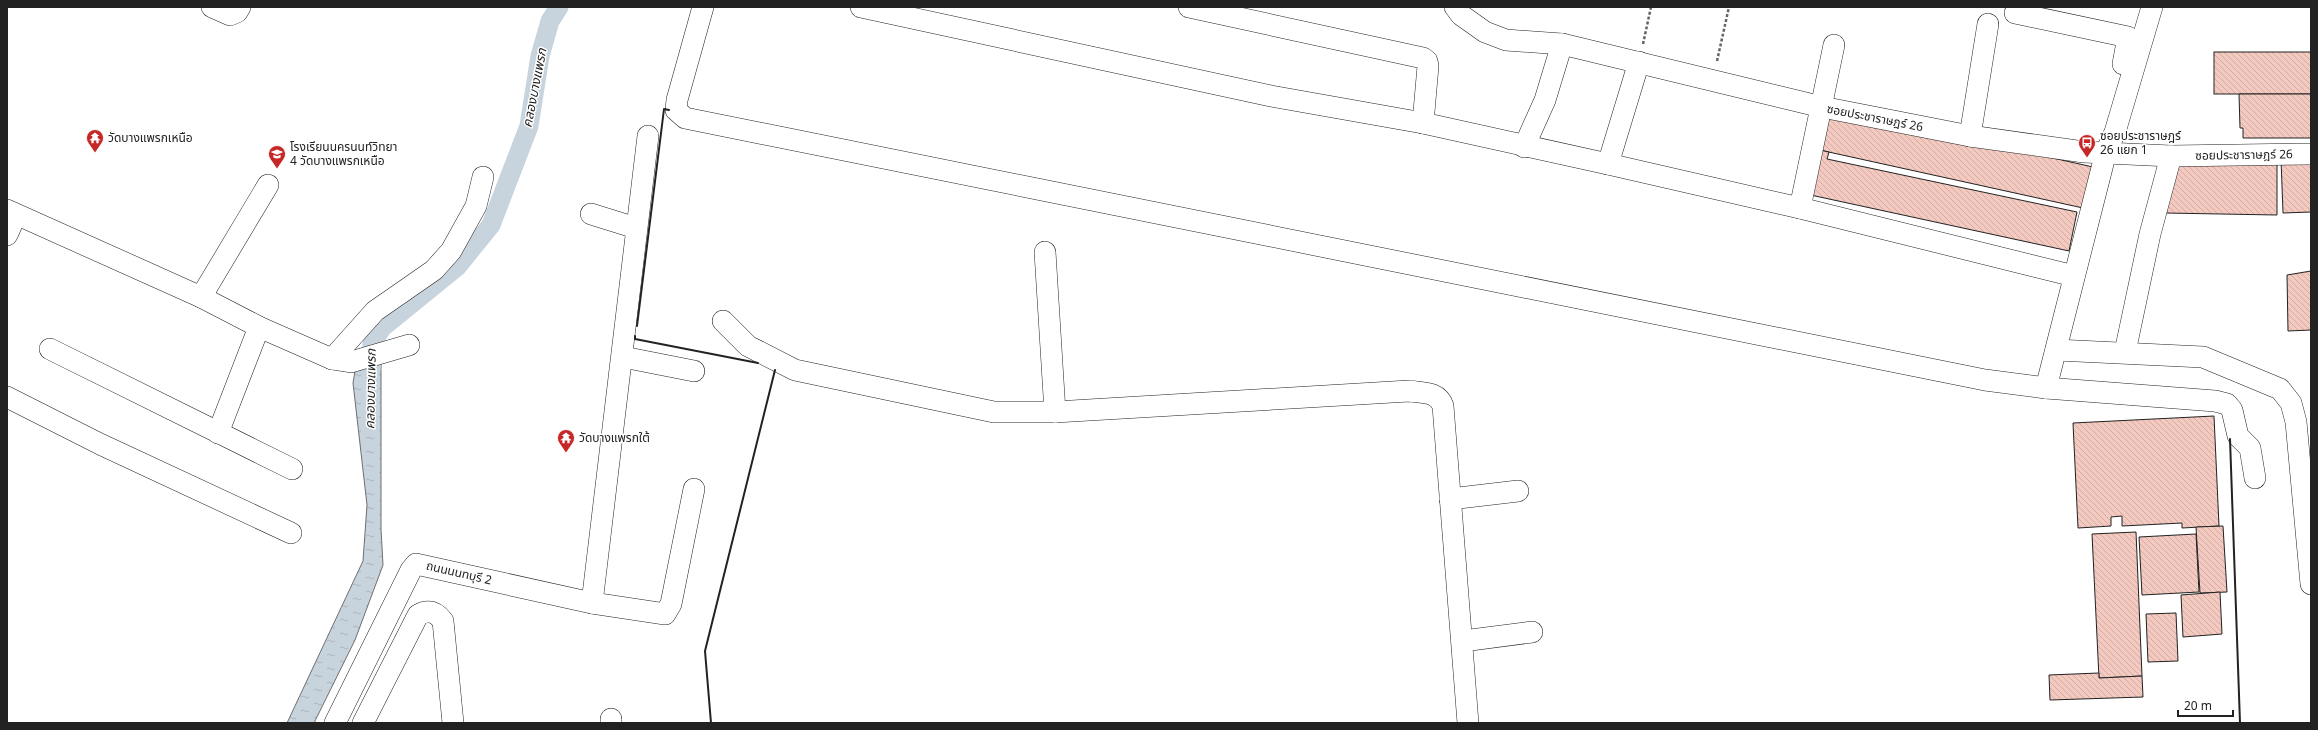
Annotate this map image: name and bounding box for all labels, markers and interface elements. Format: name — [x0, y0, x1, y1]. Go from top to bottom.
water label: คลองบางแพรก — [518, 46, 553, 129]
street label: ซอยประชาราษฎร์ 26 — [1825, 100, 1925, 136]
place label: ซอยประชาราษฎร์ 26 แยก 1 — [2100, 127, 2181, 159]
temple icon: วัดบางแพรกเหนือ — [85, 128, 105, 153]
place label: วัดบางแพรกเหนือ — [108, 129, 193, 147]
bus stop icon: ซอยประชาราษฎร์ 26 แยก 1 — [2077, 133, 2097, 158]
place label: โรงเรียนนครนนท์วิทยา 4 วัดบางแพรกเหนือ — [290, 138, 397, 170]
school or university icon: โรงเรียนนครนนท์วิทยา 4 วัดบางแพรกเหนือ — [267, 144, 287, 169]
street label: ซอยประชาราษฎร์ 26 — [2195, 145, 2293, 165]
water label: คลองบางแพรก — [360, 347, 382, 429]
temple icon: วัดบางแพรกใต้ — [556, 428, 576, 453]
place label: วัดบางแพรกใต้ — [579, 429, 650, 447]
street label: ถนนนนทบุรี 2 — [424, 557, 494, 589]
scale bar — [2178, 692, 2233, 718]
text: 20 m — [2184, 697, 2212, 715]

